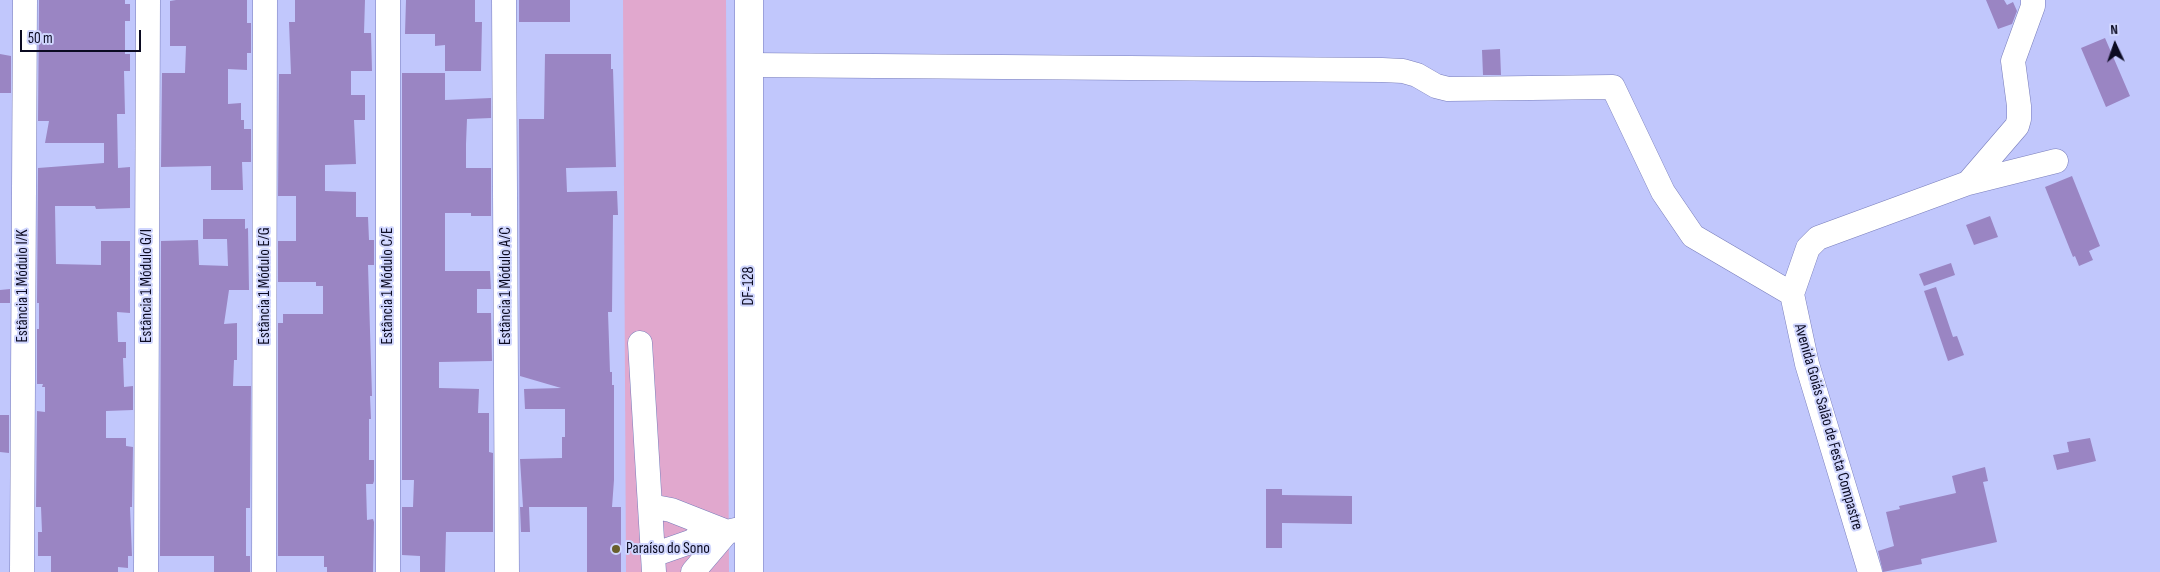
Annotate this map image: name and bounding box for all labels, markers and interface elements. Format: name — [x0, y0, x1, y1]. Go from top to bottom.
scale bar — [22, 20, 144, 52]
north arrow — [2090, 20, 2140, 70]
text: N — [2110, 21, 2118, 38]
text: 50 m — [28, 29, 53, 48]
street label: Estância 1 Módulo E/G — [255, 227, 275, 345]
street label: Estância 1 Módulo C/E — [378, 227, 398, 345]
street label: Estância 1 Módulo A/C — [496, 227, 516, 345]
street label: Estância 1 Módulo I/K — [13, 229, 33, 343]
street label: Estância 1 Módulo G/I — [137, 229, 157, 343]
street label: DF-128 — [739, 266, 759, 306]
street label: Avenida Goiás Salão de Festa Compastre — [1789, 322, 1867, 532]
place label: Paraíso do Sono — [626, 539, 710, 559]
marker: Paraíso do Sono — [610, 543, 622, 555]

